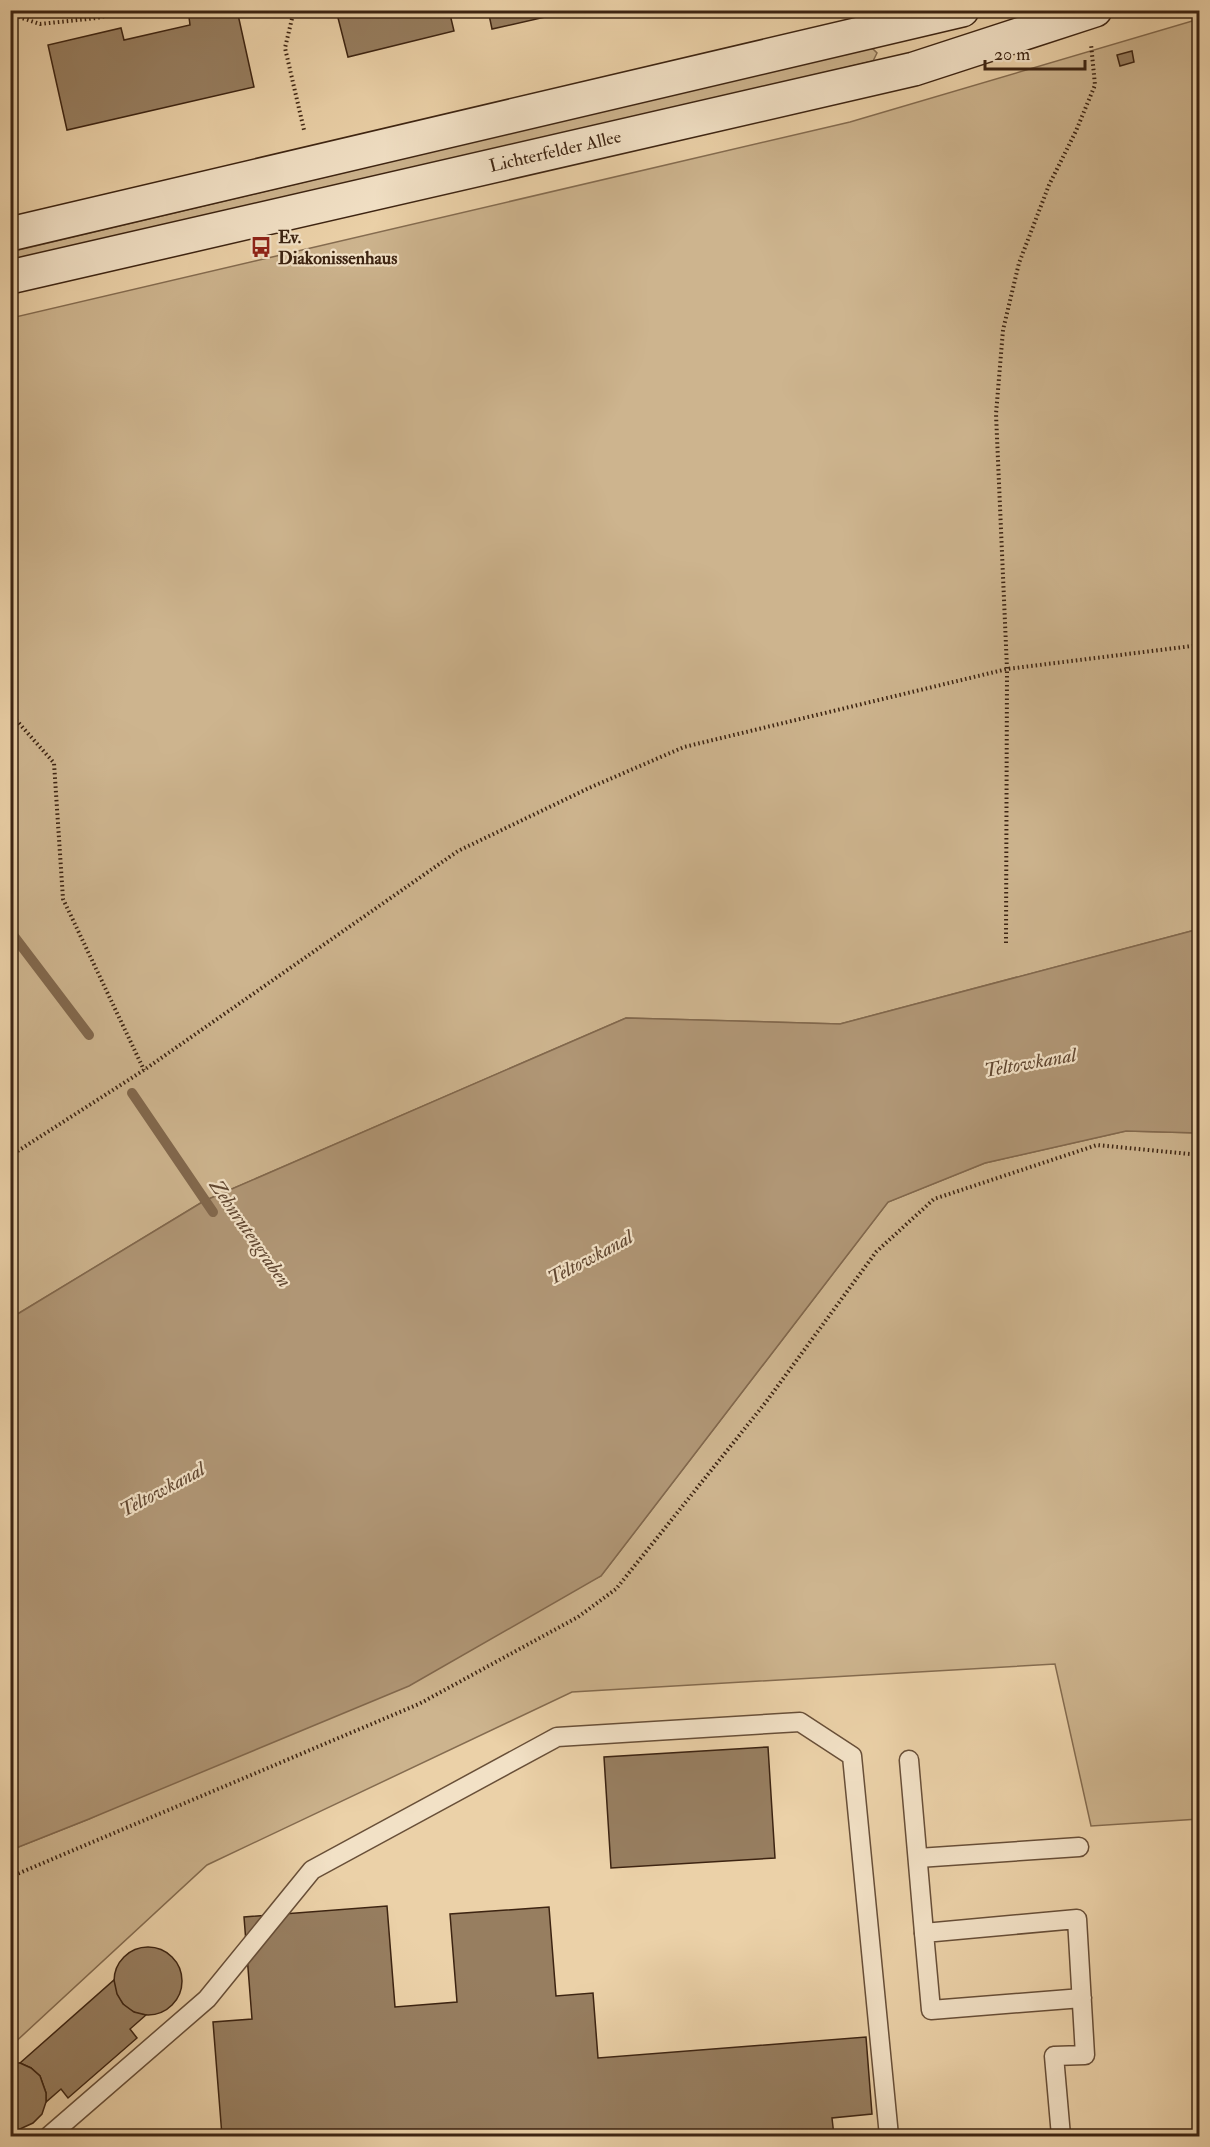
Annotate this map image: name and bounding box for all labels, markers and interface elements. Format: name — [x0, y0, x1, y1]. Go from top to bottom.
scale bar — [985, 33, 1086, 71]
text: 20 m — [994, 43, 1030, 66]
street label: Lichterfelder Allee — [487, 125, 624, 178]
place label: Ev. Diakonissenhaus — [278, 226, 397, 270]
bus stop icon: Ev. Diakonissenhaus — [249, 235, 273, 259]
water label: Teltowkanal — [982, 1042, 1080, 1083]
water label: Zehnrutengraben — [204, 1174, 297, 1292]
water label: Teltowkanal — [543, 1224, 639, 1290]
water label: Teltowkanal — [115, 1456, 211, 1522]

